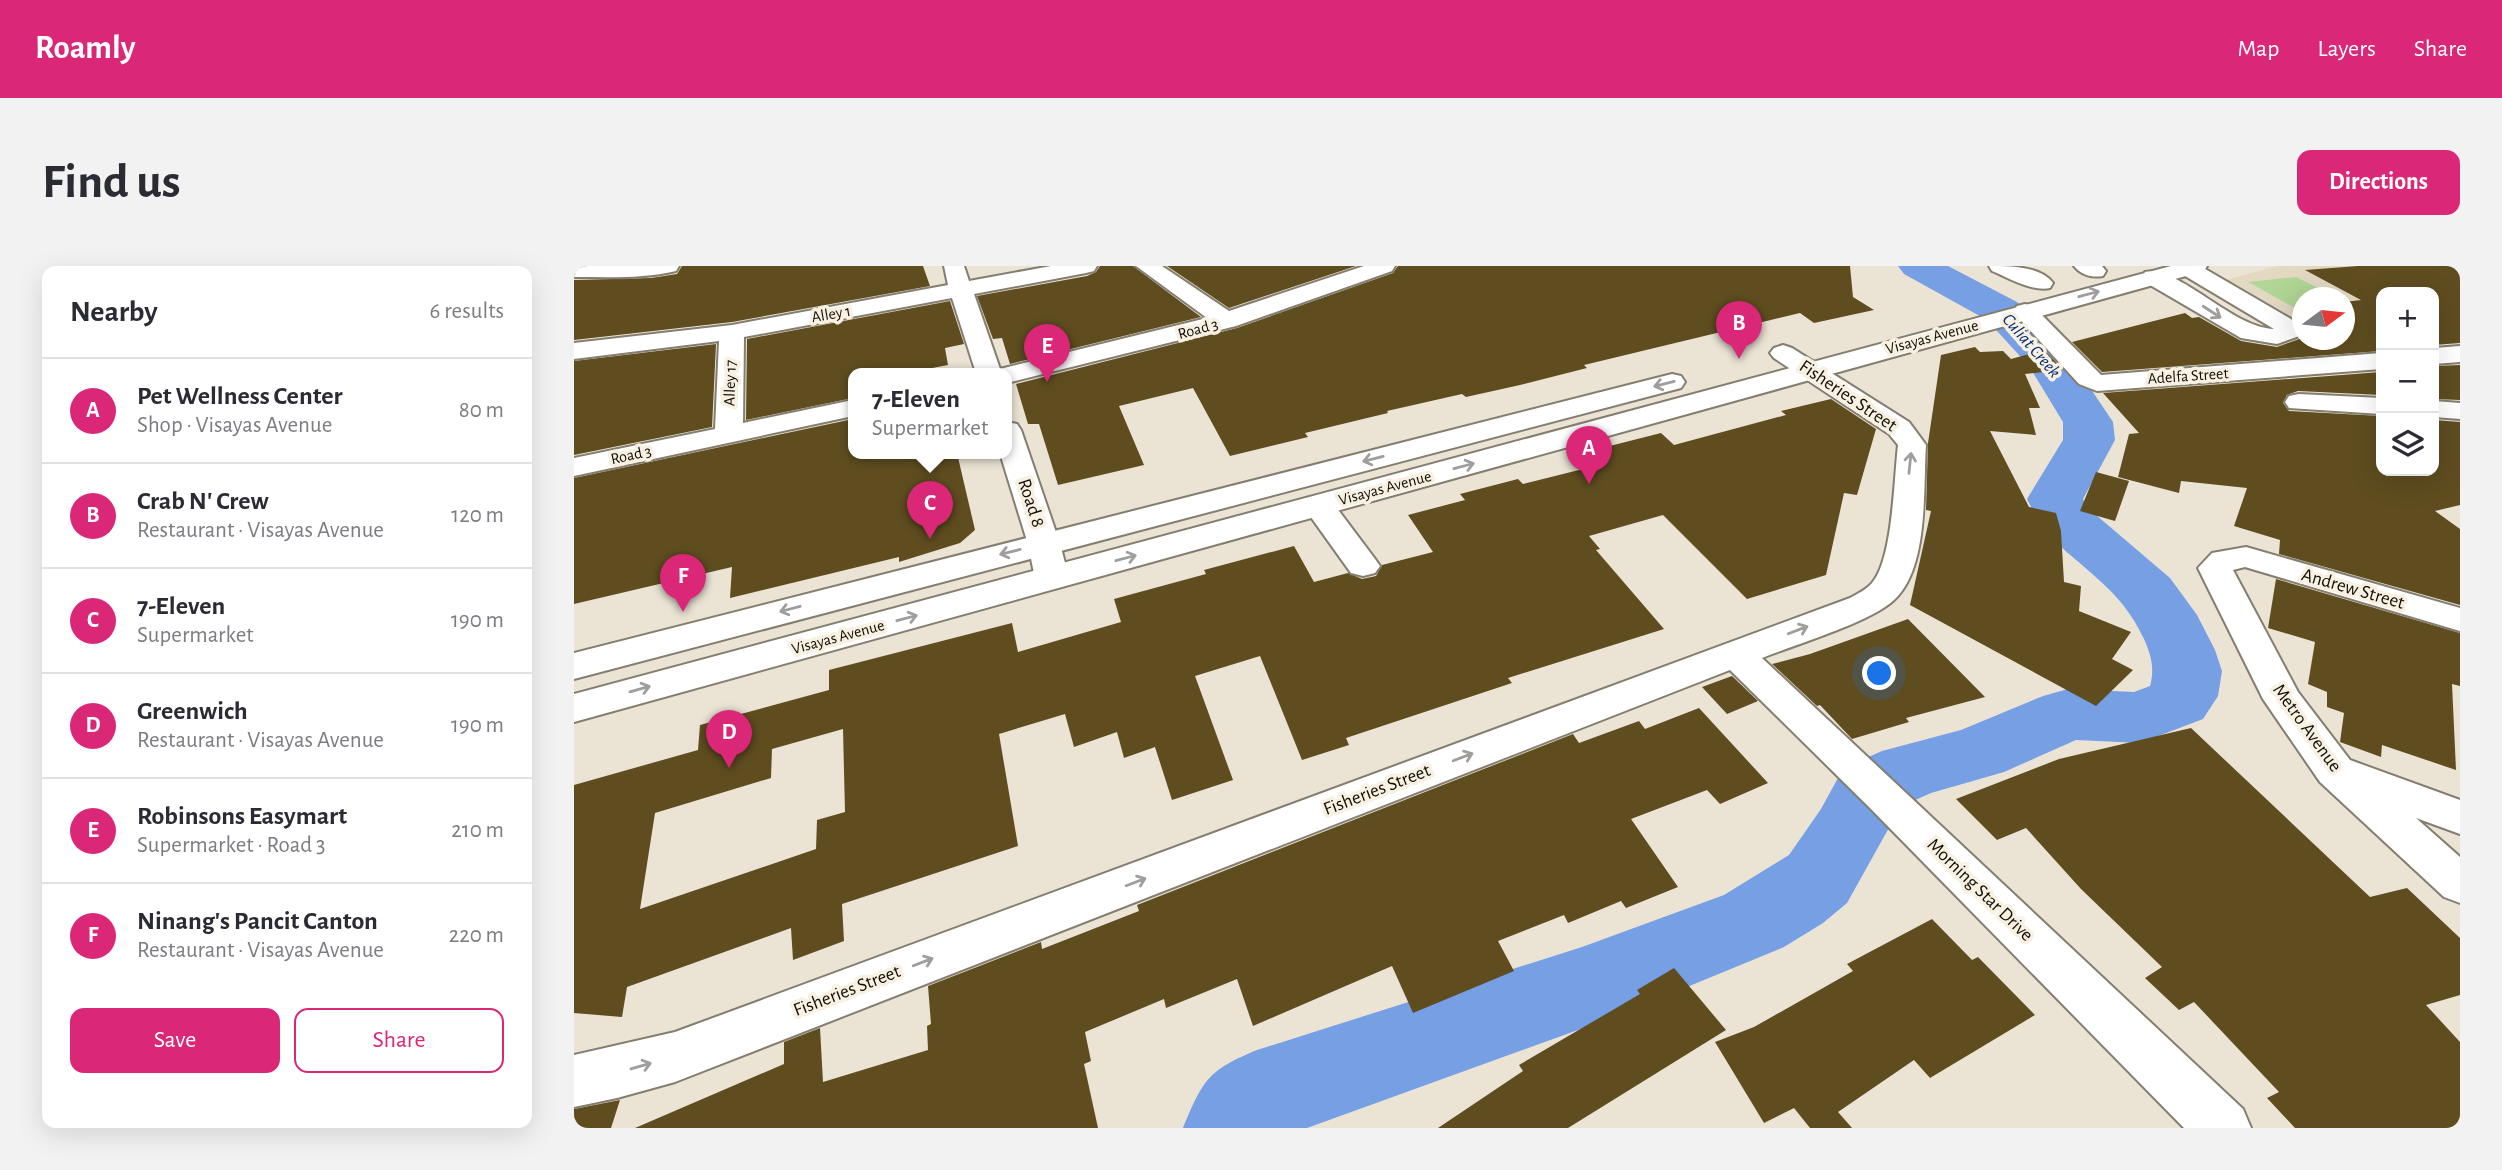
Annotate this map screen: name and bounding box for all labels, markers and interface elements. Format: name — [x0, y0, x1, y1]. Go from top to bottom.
text: Roamly — [35, 32, 135, 65]
text: Map — [2237, 37, 2279, 61]
text: Layers — [2317, 37, 2376, 61]
text: Share — [2414, 37, 2467, 61]
button: Directions — [2297, 150, 2460, 215]
text: Find us — [42, 158, 181, 207]
one-way arrow — [2078, 287, 2100, 300]
north arrow — [2292, 287, 2355, 350]
map controls — [2376, 287, 2439, 476]
button: + — [2376, 287, 2439, 350]
text: Nearby — [70, 297, 158, 327]
text: 6 results — [430, 300, 504, 323]
pin: B — [1716, 301, 1762, 359]
street label: Alley 1 — [810, 303, 852, 326]
one-way arrow — [2202, 305, 2222, 319]
water label: Culiat Creek — [1998, 310, 2064, 382]
street label: Road 3 — [1176, 316, 1220, 342]
street label: Visayas Avenue — [1884, 317, 1980, 358]
pin: E — [1024, 324, 1070, 382]
button: − — [2376, 350, 2439, 413]
street label: Fisheries Street — [1796, 357, 1900, 435]
street label: Alley 17 — [721, 359, 740, 406]
street label: Adelfa Street — [2147, 365, 2229, 387]
popup — [848, 368, 1012, 459]
one-way arrow — [1653, 378, 1675, 391]
text: Pet Wellness Center — [137, 383, 343, 409]
text: 7-Eleven — [872, 386, 960, 412]
text: A — [86, 399, 100, 422]
text: 80 m — [459, 399, 504, 422]
button: layers — [2376, 413, 2439, 476]
text: Shop · Visayas Avenue — [137, 414, 332, 437]
text: Supermarket — [872, 417, 988, 440]
pin: A — [1566, 426, 1612, 484]
street label: Road 3 — [609, 443, 653, 467]
one-way arrow — [1904, 452, 1917, 475]
one-way arrow — [1362, 453, 1385, 466]
one-way arrow — [1452, 459, 1475, 472]
street label: Visayas Avenue — [1337, 468, 1433, 509]
street label: Road 8 — [1014, 476, 1048, 530]
pin: C — [907, 481, 953, 539]
text: Crab N' Crew — [137, 488, 269, 514]
text: B — [86, 504, 100, 527]
text: 120 m — [451, 504, 504, 527]
text: Restaurant · Visayas Avenue — [137, 519, 384, 542]
one-way arrow — [999, 546, 1022, 559]
one-way arrow — [1114, 551, 1137, 564]
pin: F — [660, 554, 706, 612]
street label: Andrew Street — [2299, 565, 2407, 613]
text: 7-Eleven — [137, 593, 225, 619]
one-way arrow — [779, 603, 802, 616]
text: C — [87, 609, 99, 632]
text: 190 m — [451, 609, 504, 632]
one-way arrow — [895, 611, 918, 624]
street label: Visayas Avenue — [790, 617, 886, 658]
one-way arrow — [1787, 623, 1809, 635]
text: Supermarket — [137, 624, 254, 647]
your location — [1862, 656, 1896, 690]
street label: Metro Avenue — [2269, 681, 2345, 775]
one-way arrow — [629, 682, 651, 695]
text: Greenwich — [137, 698, 248, 724]
pin: D — [706, 710, 752, 768]
text: D — [85, 714, 101, 737]
text: 190 m — [451, 714, 504, 737]
text: Restaurant · Visayas Avenue — [137, 729, 384, 752]
one-way arrow — [1451, 750, 1473, 763]
street label: Fisheries Street — [1321, 761, 1433, 819]
text: Robinsons Easymart — [137, 803, 347, 829]
text: E — [87, 819, 99, 842]
text: 210 m — [451, 819, 504, 842]
text: Supermarket · Road 3 — [137, 834, 326, 857]
street label: Morning Star Drive — [1923, 835, 2037, 945]
one-way arrow — [1124, 874, 1146, 887]
text: Ninang's Pancit Canton — [137, 908, 378, 934]
text: F — [88, 924, 98, 947]
text: 220 m — [449, 924, 504, 947]
text: Restaurant · Visayas Avenue — [137, 939, 384, 962]
one-way arrow — [912, 955, 933, 968]
street label: Fisheries Street — [791, 962, 903, 1020]
button: Save — [70, 1008, 280, 1073]
button: Share — [294, 1008, 504, 1073]
one-way arrow — [629, 1059, 651, 1072]

